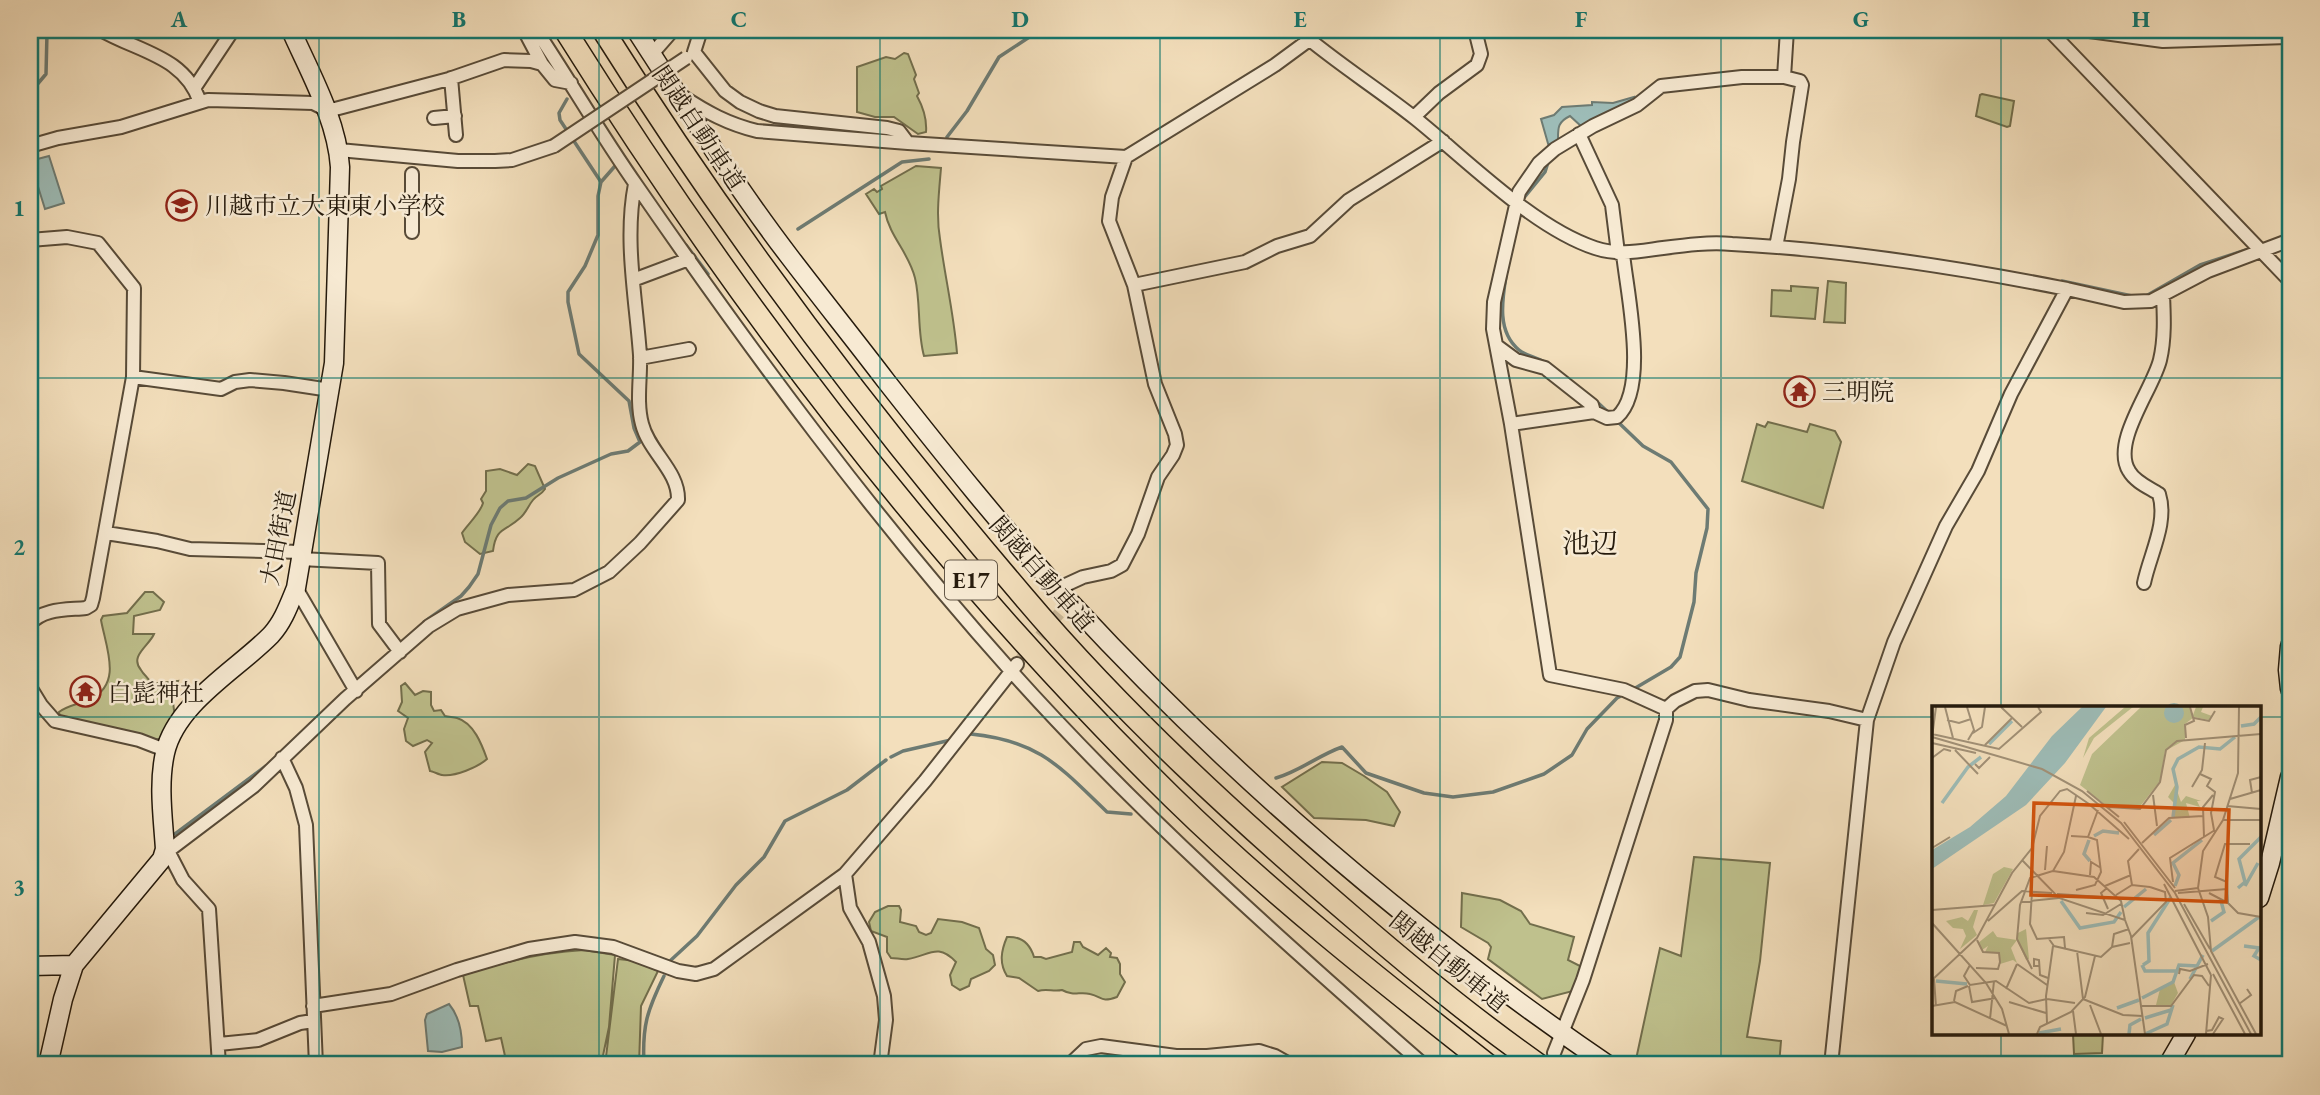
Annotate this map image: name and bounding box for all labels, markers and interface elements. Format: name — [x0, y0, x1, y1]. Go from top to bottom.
text: A — [170, 4, 188, 34]
text: B — [452, 4, 466, 34]
text: C — [731, 4, 747, 34]
text: D — [1011, 4, 1029, 34]
text: E — [1293, 4, 1307, 34]
text: F — [1575, 4, 1588, 34]
text: G — [1853, 4, 1869, 34]
text: H — [2132, 4, 2150, 34]
street label: 関越自動車道 — [646, 60, 752, 196]
school or university icon: 川越市立大東東小学校 — [165, 188, 199, 222]
place label: 川越市立大東東小学校 — [205, 190, 445, 221]
text: 1 — [13, 193, 25, 223]
temple icon: 三明院 — [1782, 374, 1816, 408]
place label: 三明院 — [1822, 376, 1894, 407]
street label: 大田街道 — [254, 488, 302, 588]
street label: 関越自動車道 — [983, 509, 1101, 639]
district label: 池辺 — [1562, 525, 1618, 561]
text: 2 — [13, 532, 25, 562]
road number: E17 — [945, 560, 997, 600]
temple icon: 白髭神社 — [68, 675, 102, 709]
place label: 白髭神社 — [108, 677, 204, 708]
inset map — [1932, 706, 2260, 1036]
text: 3 — [13, 872, 25, 902]
street label: 関越自動車道 — [1383, 905, 1515, 1019]

